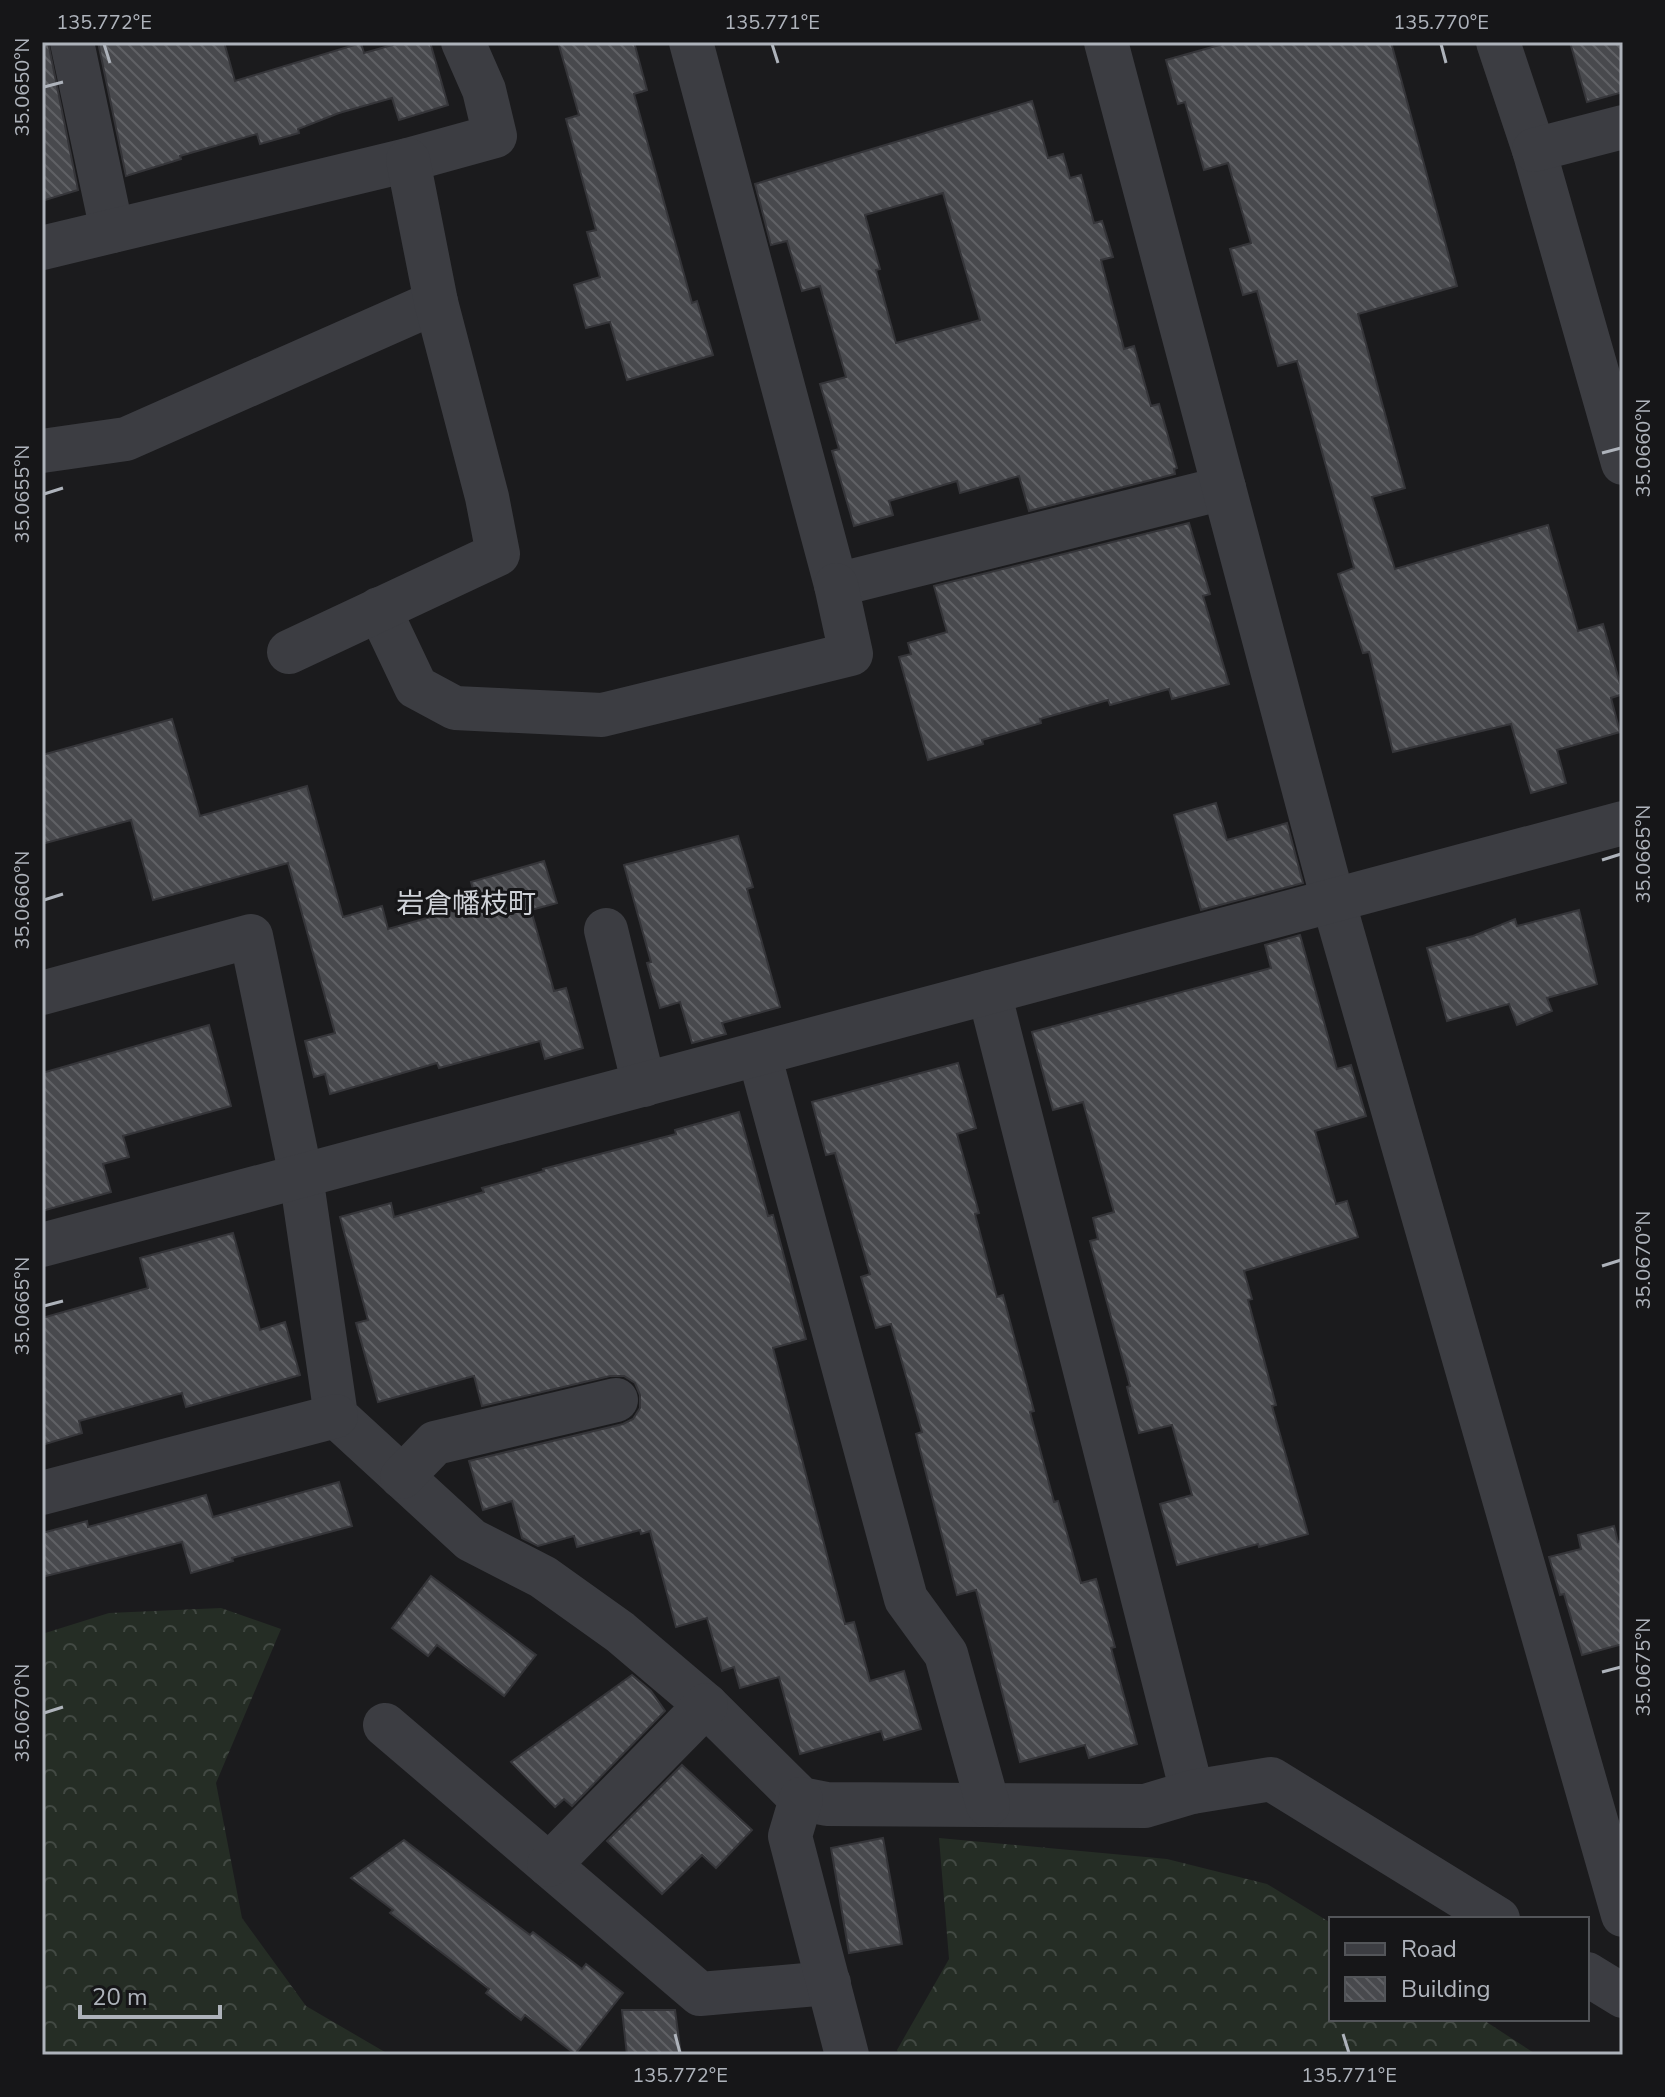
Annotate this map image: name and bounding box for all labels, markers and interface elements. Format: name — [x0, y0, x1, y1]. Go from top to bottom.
text: 135.772°E — [56, 9, 152, 36]
text: 135.771°E — [724, 9, 820, 36]
text: 135.770°E — [1393, 9, 1489, 36]
text: 35.0650°N — [9, 38, 36, 136]
text: 35.0660°N — [1630, 399, 1657, 497]
text: 35.0655°N — [9, 445, 36, 543]
text: 35.0665°N — [1630, 805, 1657, 903]
text: 35.0660°N — [9, 851, 36, 949]
district label: 岩倉幡枝町 — [396, 885, 536, 923]
text: 35.0670°N — [1630, 1211, 1657, 1309]
text: 35.0665°N — [9, 1257, 36, 1355]
text: 35.0675°N — [1630, 1618, 1657, 1716]
text: 35.0670°N — [9, 1664, 36, 1762]
legend — [1329, 1917, 1589, 2021]
text: Road — [1401, 1933, 1457, 1965]
scale bar — [80, 1969, 220, 2019]
text: Building — [1401, 1973, 1491, 2005]
text: 20 m — [92, 1981, 148, 2013]
text: 135.772°E — [632, 2062, 728, 2089]
text: 135.771°E — [1301, 2062, 1397, 2089]

